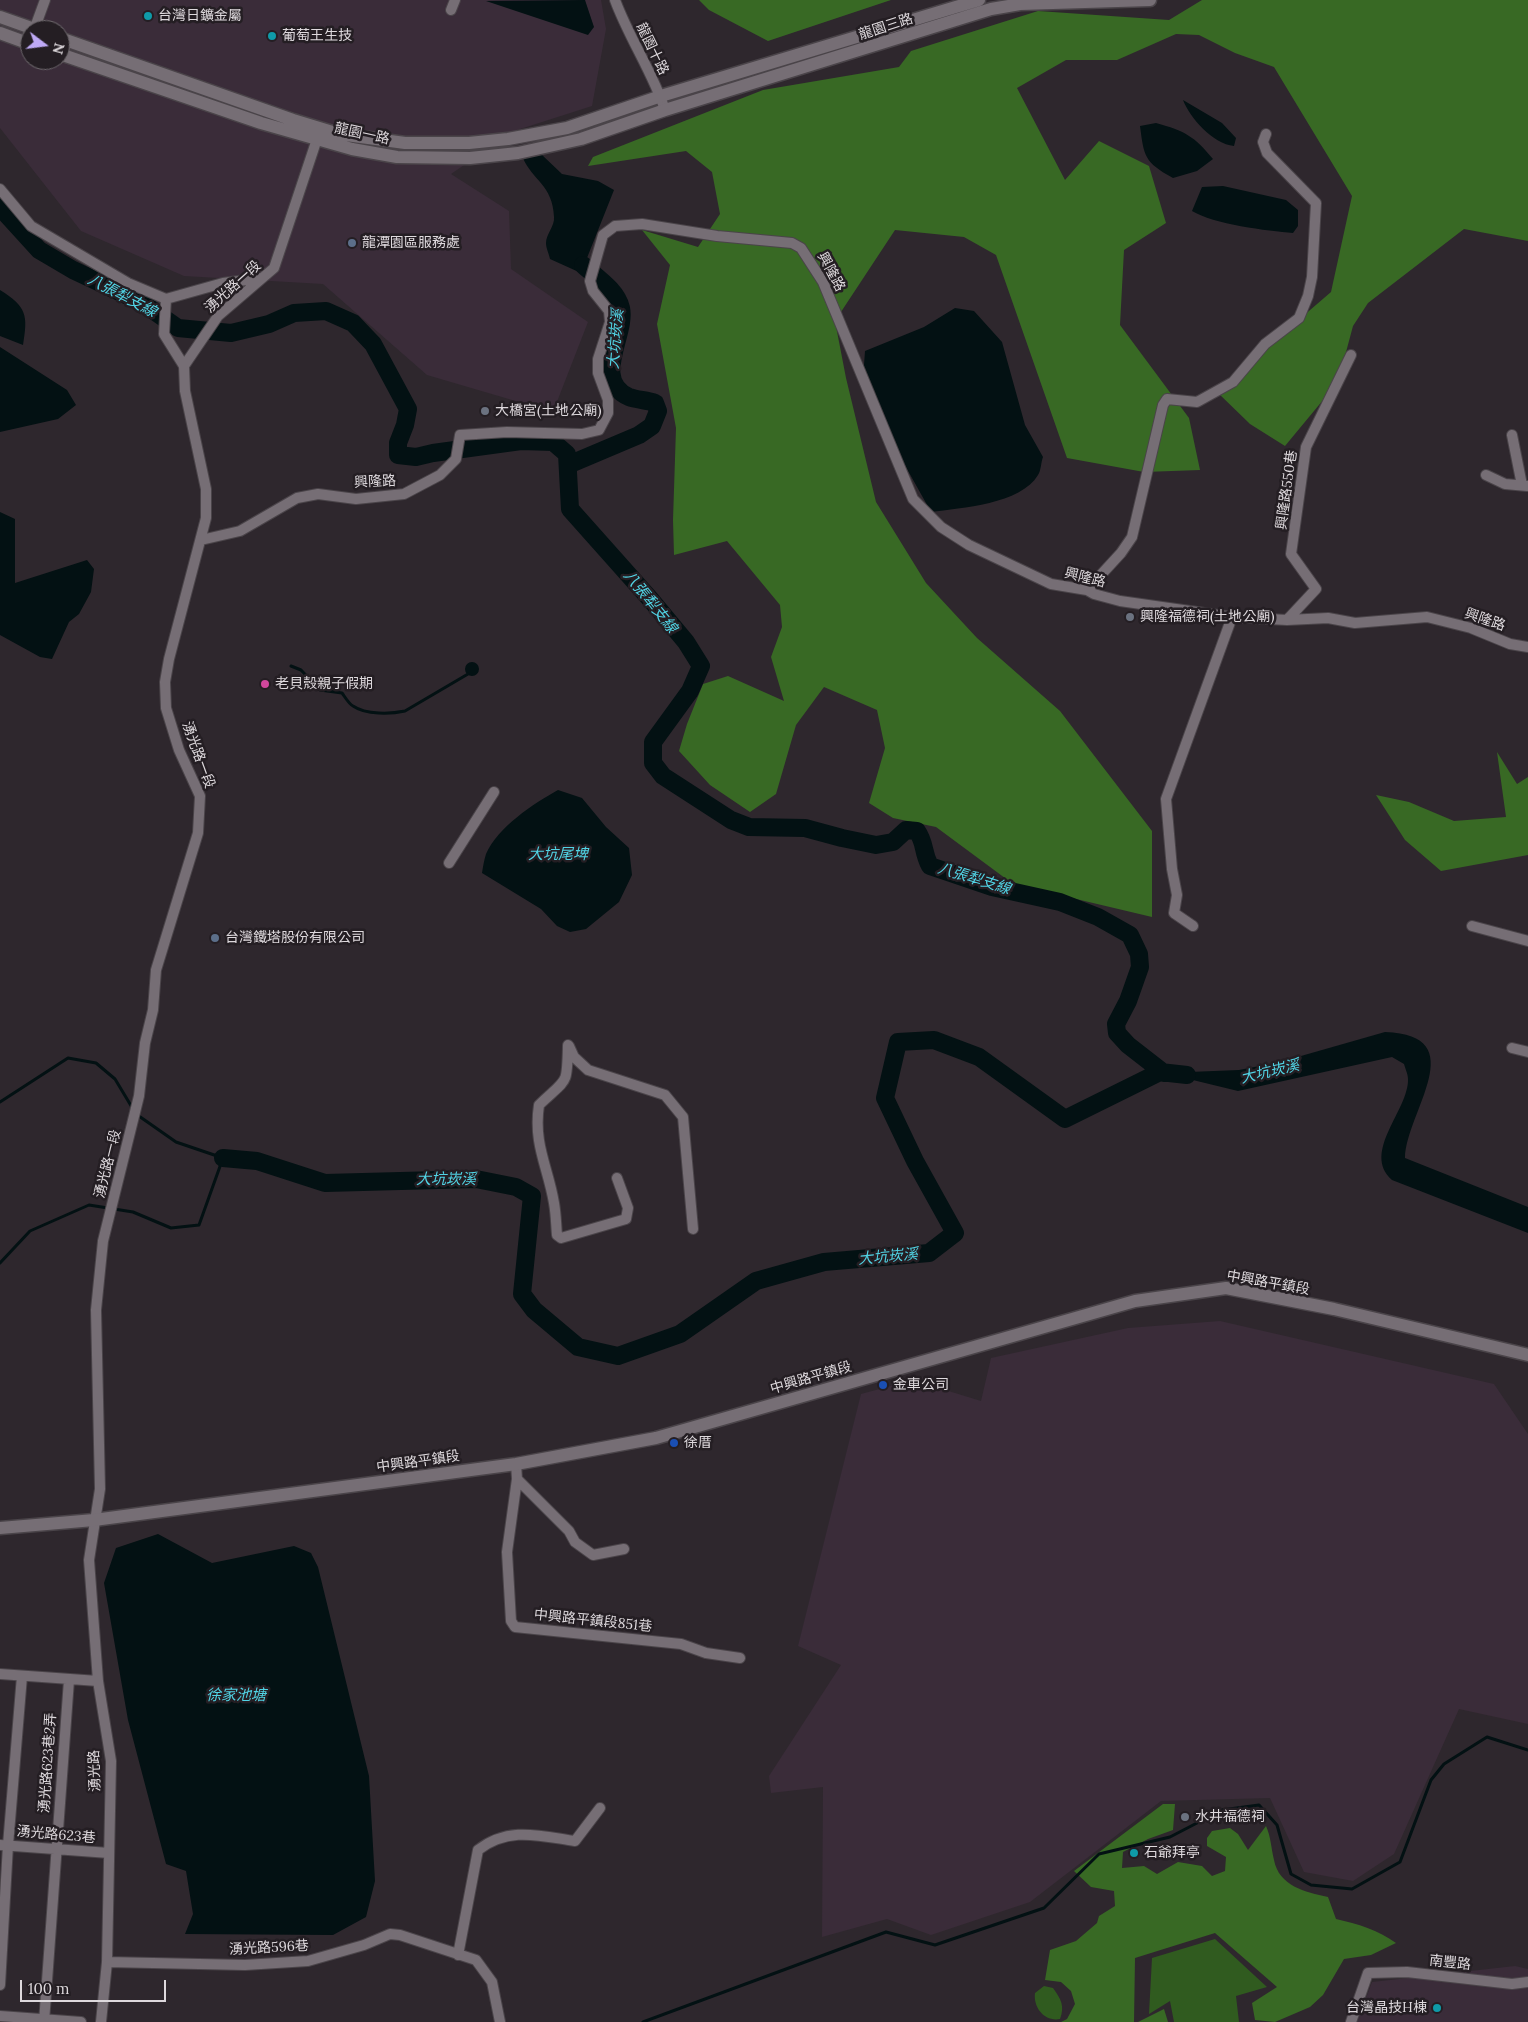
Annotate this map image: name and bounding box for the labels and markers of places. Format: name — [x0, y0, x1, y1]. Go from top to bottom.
place label: 台灣日鑛金屬 — [158, 8, 242, 24]
marker: 台灣日鑛金屬 — [142, 10, 154, 22]
place label: 葡萄王生技 — [282, 28, 352, 44]
marker: 葡萄王生技 — [266, 30, 278, 42]
place label: 龍潭園區服務處 — [362, 235, 460, 251]
marker: 龍潭園區服務處 — [346, 237, 358, 249]
place label: 大橋宮(土地公廟) — [495, 403, 602, 419]
marker: 大橋宮(土地公廟) — [479, 405, 491, 417]
place label: 興隆福德祠(土地公廟) — [1140, 609, 1275, 625]
marker: 興隆福德祠(土地公廟) — [1124, 611, 1136, 623]
place label: 老貝殼親子假期 — [275, 676, 373, 692]
marker: 老貝殼親子假期 — [259, 678, 271, 690]
place label: 台灣鐵塔股份有限公司 — [225, 930, 365, 946]
marker: 台灣鐵塔股份有限公司 — [209, 932, 221, 944]
place label: 金車公司 — [893, 1377, 949, 1393]
marker: 金車公司 — [877, 1379, 889, 1391]
place label: 徐厝 — [684, 1435, 712, 1451]
marker: 徐厝 — [668, 1437, 680, 1449]
place label: 水井福德祠 — [1195, 1809, 1265, 1825]
marker: 水井福德祠 — [1179, 1811, 1191, 1823]
place label: 石爺拜亭 — [1144, 1845, 1200, 1861]
marker: 石爺拜亭 — [1128, 1847, 1140, 1859]
place label: 台灣晶技H棟 — [1346, 2000, 1427, 2016]
marker: 台灣晶技H棟 — [1431, 2002, 1443, 2014]

